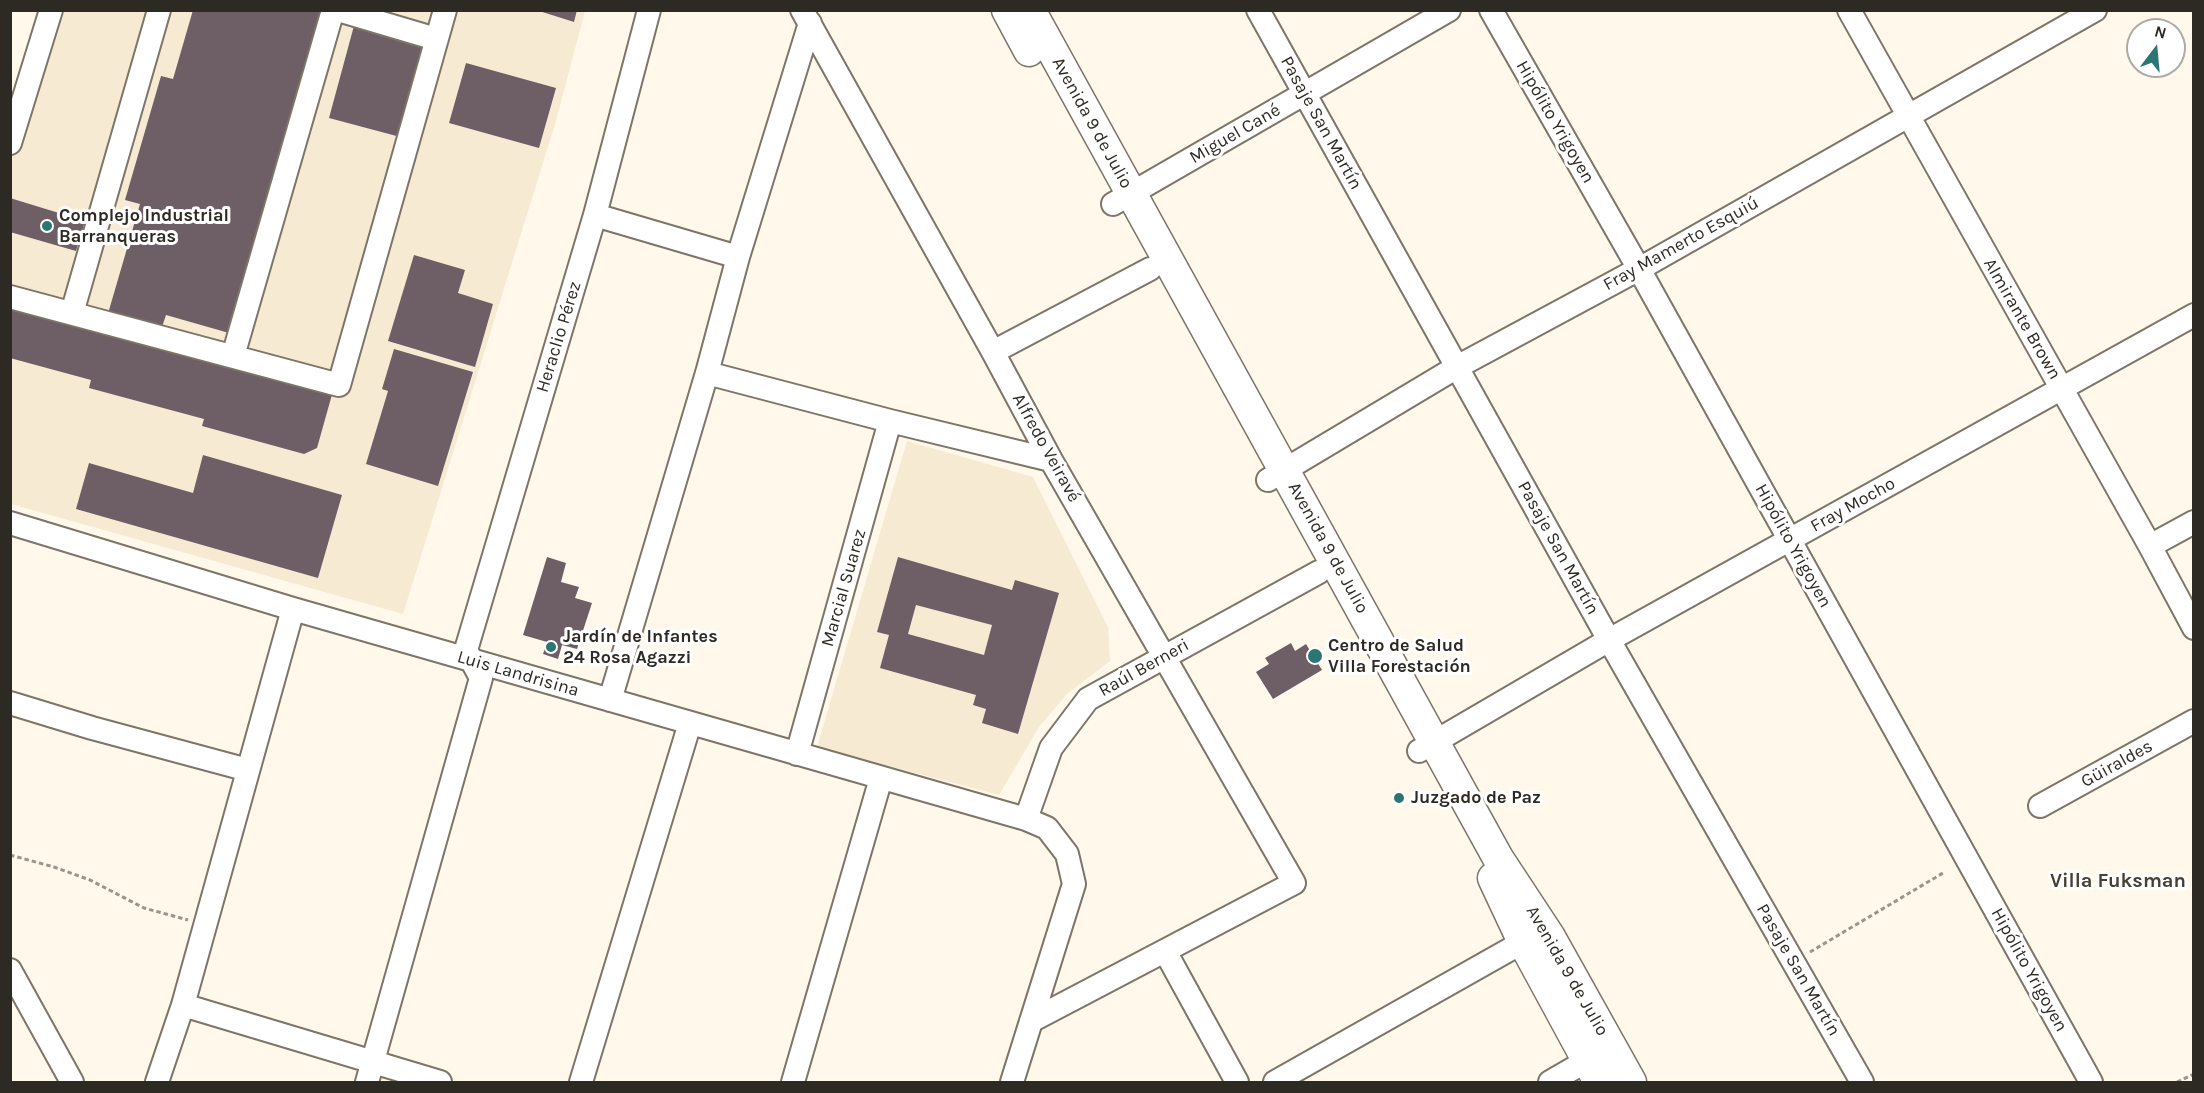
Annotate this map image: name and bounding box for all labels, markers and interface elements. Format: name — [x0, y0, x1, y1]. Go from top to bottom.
north arrow — [2126, 18, 2186, 78]
text: N — [2152, 21, 2169, 43]
street label: Pasaje San Martín — [1275, 53, 1367, 193]
street label: Avenida 9 de Julio — [1047, 54, 1137, 192]
street label: Hipólito Yrigoyen — [1511, 57, 1599, 187]
street label: Miguel Cané — [1186, 99, 1284, 169]
street label: Fray Mamerto Esquiú — [1600, 192, 1762, 296]
place label: Complejo Industrial Barranqueras — [59, 205, 229, 248]
marker: Complejo Industrial Barranqueras — [40, 219, 54, 233]
street label: Almirante Brown — [1979, 254, 2065, 384]
street label: Heraclio Pérez — [532, 279, 586, 395]
street label: Alfredo Veiravé — [1007, 390, 1085, 506]
street label: Fray Mocho — [1807, 473, 1899, 537]
street label: Pasaje San Martín — [1512, 478, 1604, 618]
street label: Avenida 9 de Julio — [1283, 479, 1373, 617]
street label: Hipólito Yrigoyen — [1750, 480, 1836, 612]
street label: Marcial Suarez — [817, 527, 871, 649]
place label: Jardín de Infantes 24 Rosa Agazzi — [563, 626, 718, 668]
street label: Raúl Berneri — [1095, 634, 1193, 702]
place label: Centro de Salud Villa Forestación — [1328, 635, 1471, 678]
marker: Jardín de Infantes 24 Rosa Agazzi — [544, 640, 558, 654]
street label: Luis Landrisina — [455, 646, 581, 702]
marker: Centro de Salud Villa Forestación — [1306, 647, 1324, 665]
street label: Güiraldes — [2077, 735, 2157, 793]
place label: Juzgado de Paz — [1411, 787, 1541, 809]
marker: Juzgado de Paz — [1392, 791, 1406, 805]
district label: Villa Fuksman — [2050, 869, 2186, 893]
street label: Pasaje San Martín — [1751, 900, 1845, 1040]
street label: Avenida 9 de Julio — [1521, 902, 1613, 1040]
street label: Hipólito Yrigoyen — [1986, 904, 2072, 1036]

